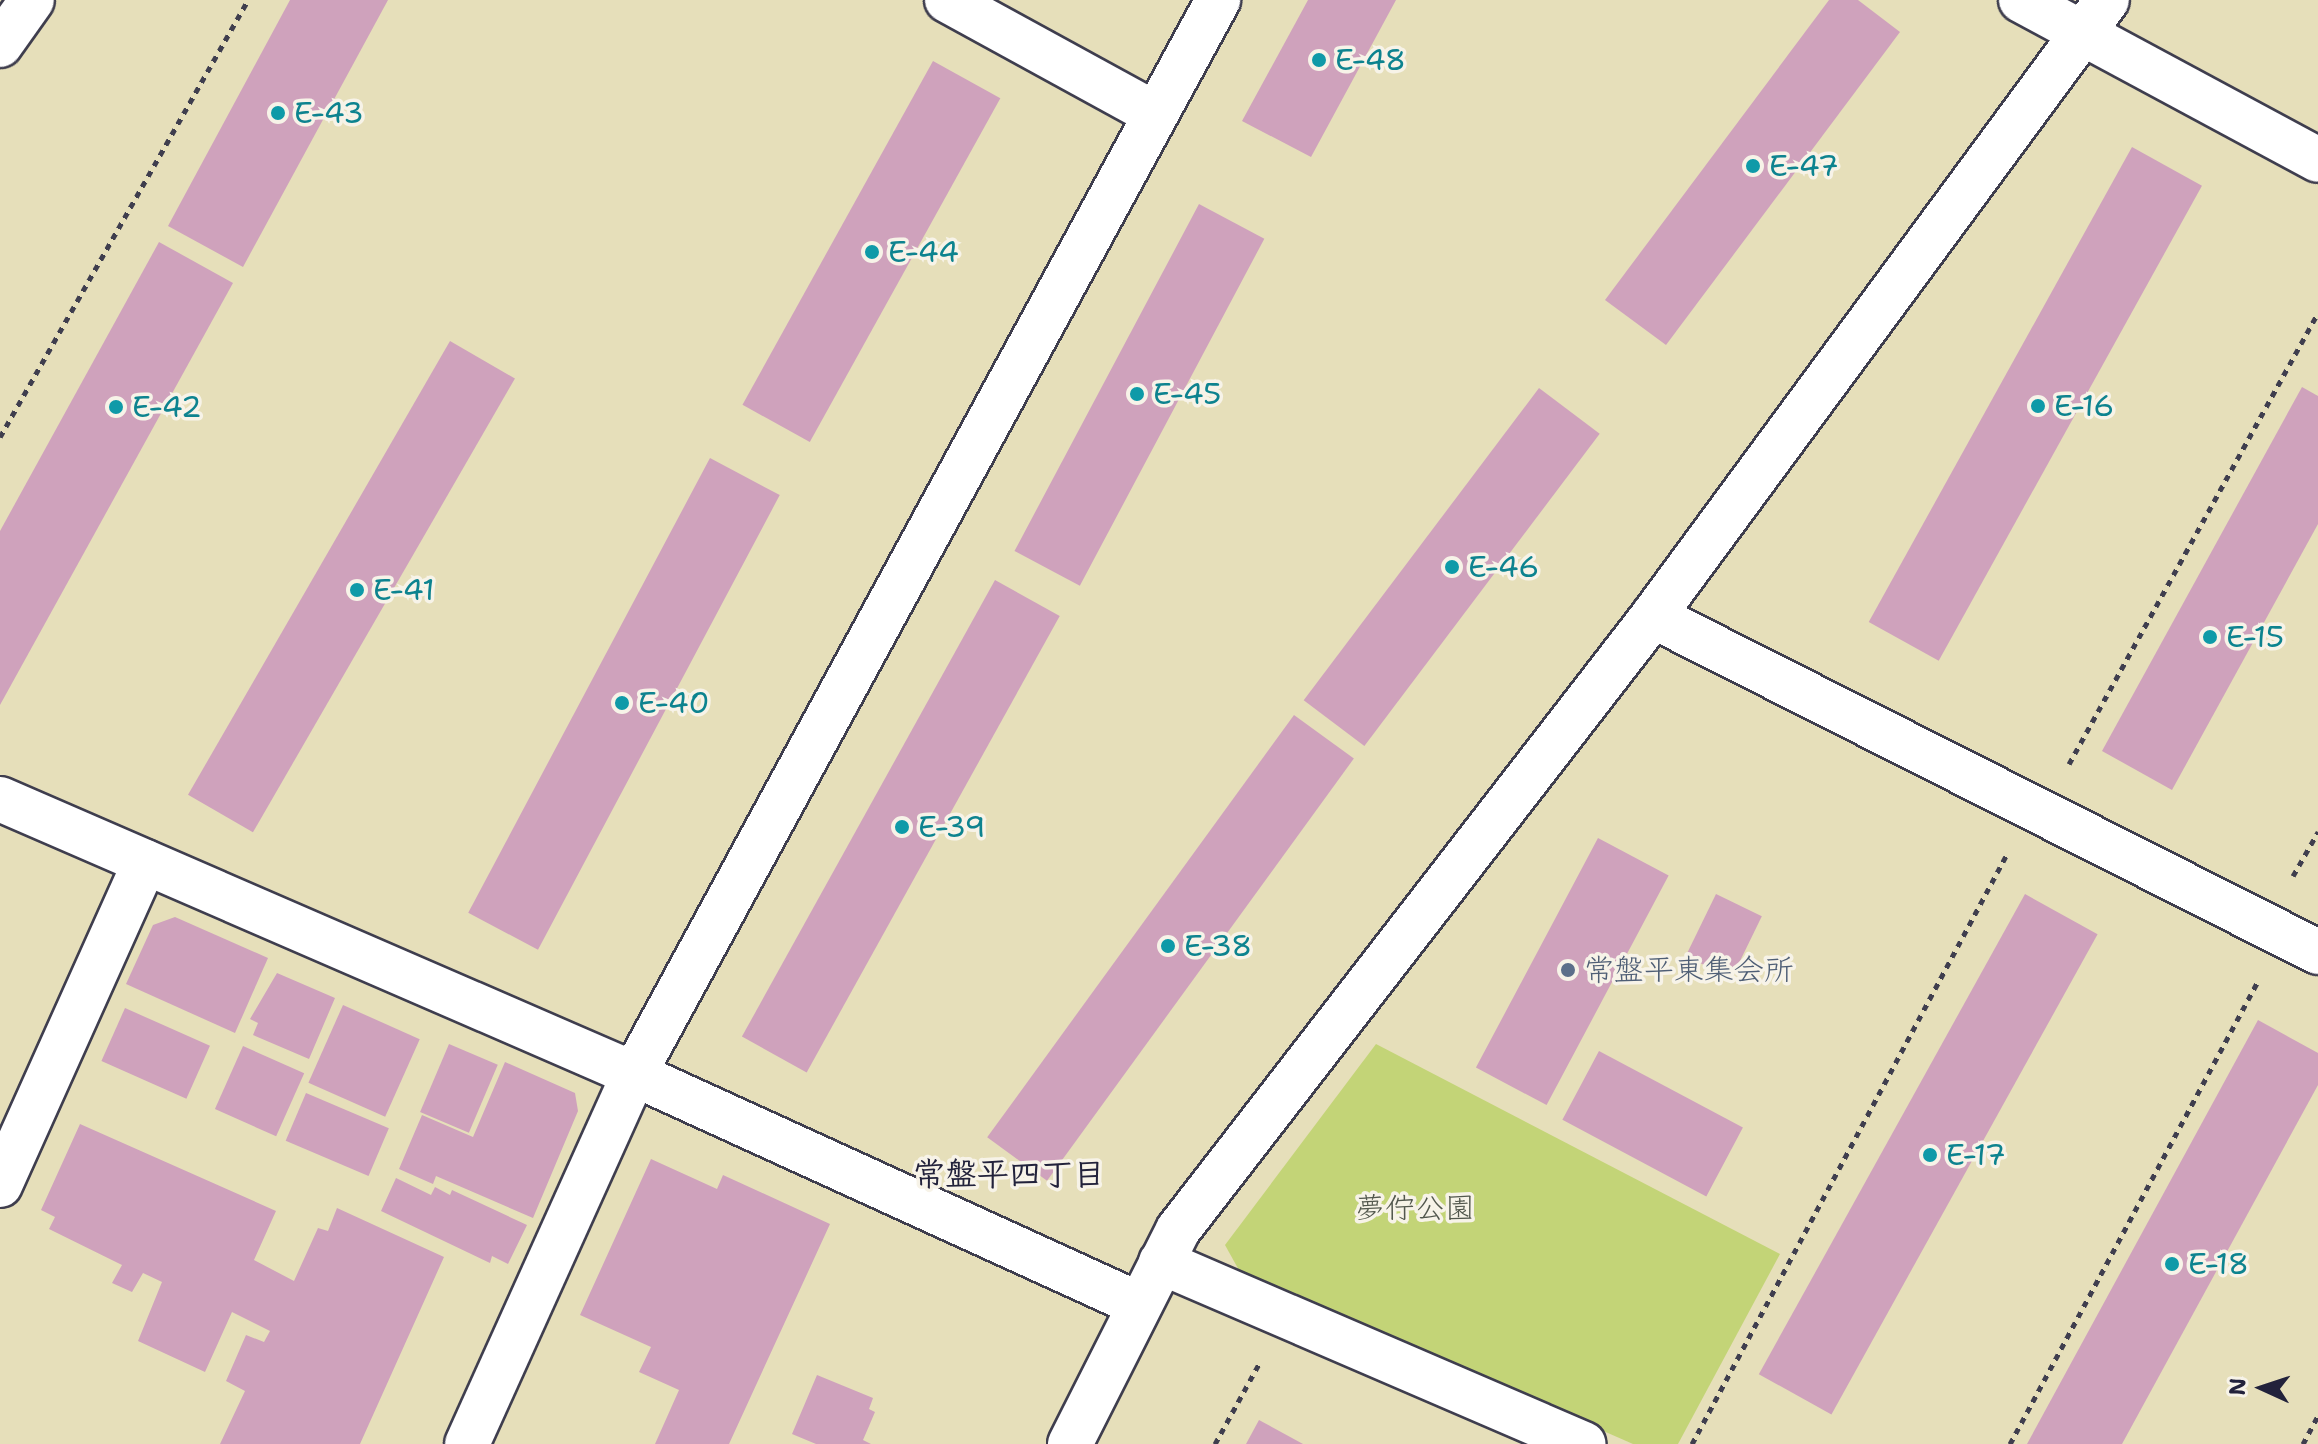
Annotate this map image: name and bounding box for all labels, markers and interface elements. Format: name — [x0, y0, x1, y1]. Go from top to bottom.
place label: E-48 — [1335, 42, 1406, 78]
marker: E-48 — [1310, 51, 1328, 69]
place label: E-43 — [294, 95, 364, 131]
marker: E-43 — [269, 104, 287, 122]
place label: E-47 — [1769, 148, 1839, 184]
marker: E-47 — [1744, 157, 1762, 175]
place label: E-44 — [888, 234, 959, 270]
marker: E-44 — [863, 243, 881, 261]
place label: E-45 — [1153, 376, 1221, 412]
marker: E-45 — [1128, 385, 1146, 403]
place label: E-16 — [2054, 388, 2114, 424]
place label: E-42 — [132, 389, 202, 425]
marker: E-16 — [2029, 397, 2047, 415]
marker: E-42 — [107, 398, 125, 416]
place label: E-46 — [1468, 549, 1539, 585]
marker: E-46 — [1443, 558, 1461, 576]
place label: E-41 — [373, 572, 435, 608]
marker: E-41 — [348, 581, 366, 599]
place label: E-15 — [2226, 619, 2284, 655]
marker: E-15 — [2201, 628, 2219, 646]
place label: E-40 — [638, 685, 710, 721]
marker: E-40 — [613, 694, 631, 712]
place label: E-39 — [918, 809, 985, 845]
marker: E-39 — [893, 818, 911, 836]
place label: E-38 — [1184, 928, 1252, 964]
marker: E-38 — [1159, 937, 1177, 955]
place label: 常盤平東集会所 — [1584, 952, 1794, 988]
marker: 常盤平東集会所 — [1559, 961, 1577, 979]
place label: E-17 — [1946, 1137, 2006, 1173]
marker: E-17 — [1921, 1146, 1939, 1164]
district label: 常盤平四丁目 — [913, 1155, 1105, 1193]
park label: 夢佇公園 — [1355, 1190, 1475, 1226]
place label: E-18 — [2188, 1246, 2249, 1282]
marker: E-18 — [2163, 1255, 2181, 1273]
north arrow — [2222, 1348, 2302, 1428]
text: N — [2223, 1377, 2252, 1396]

